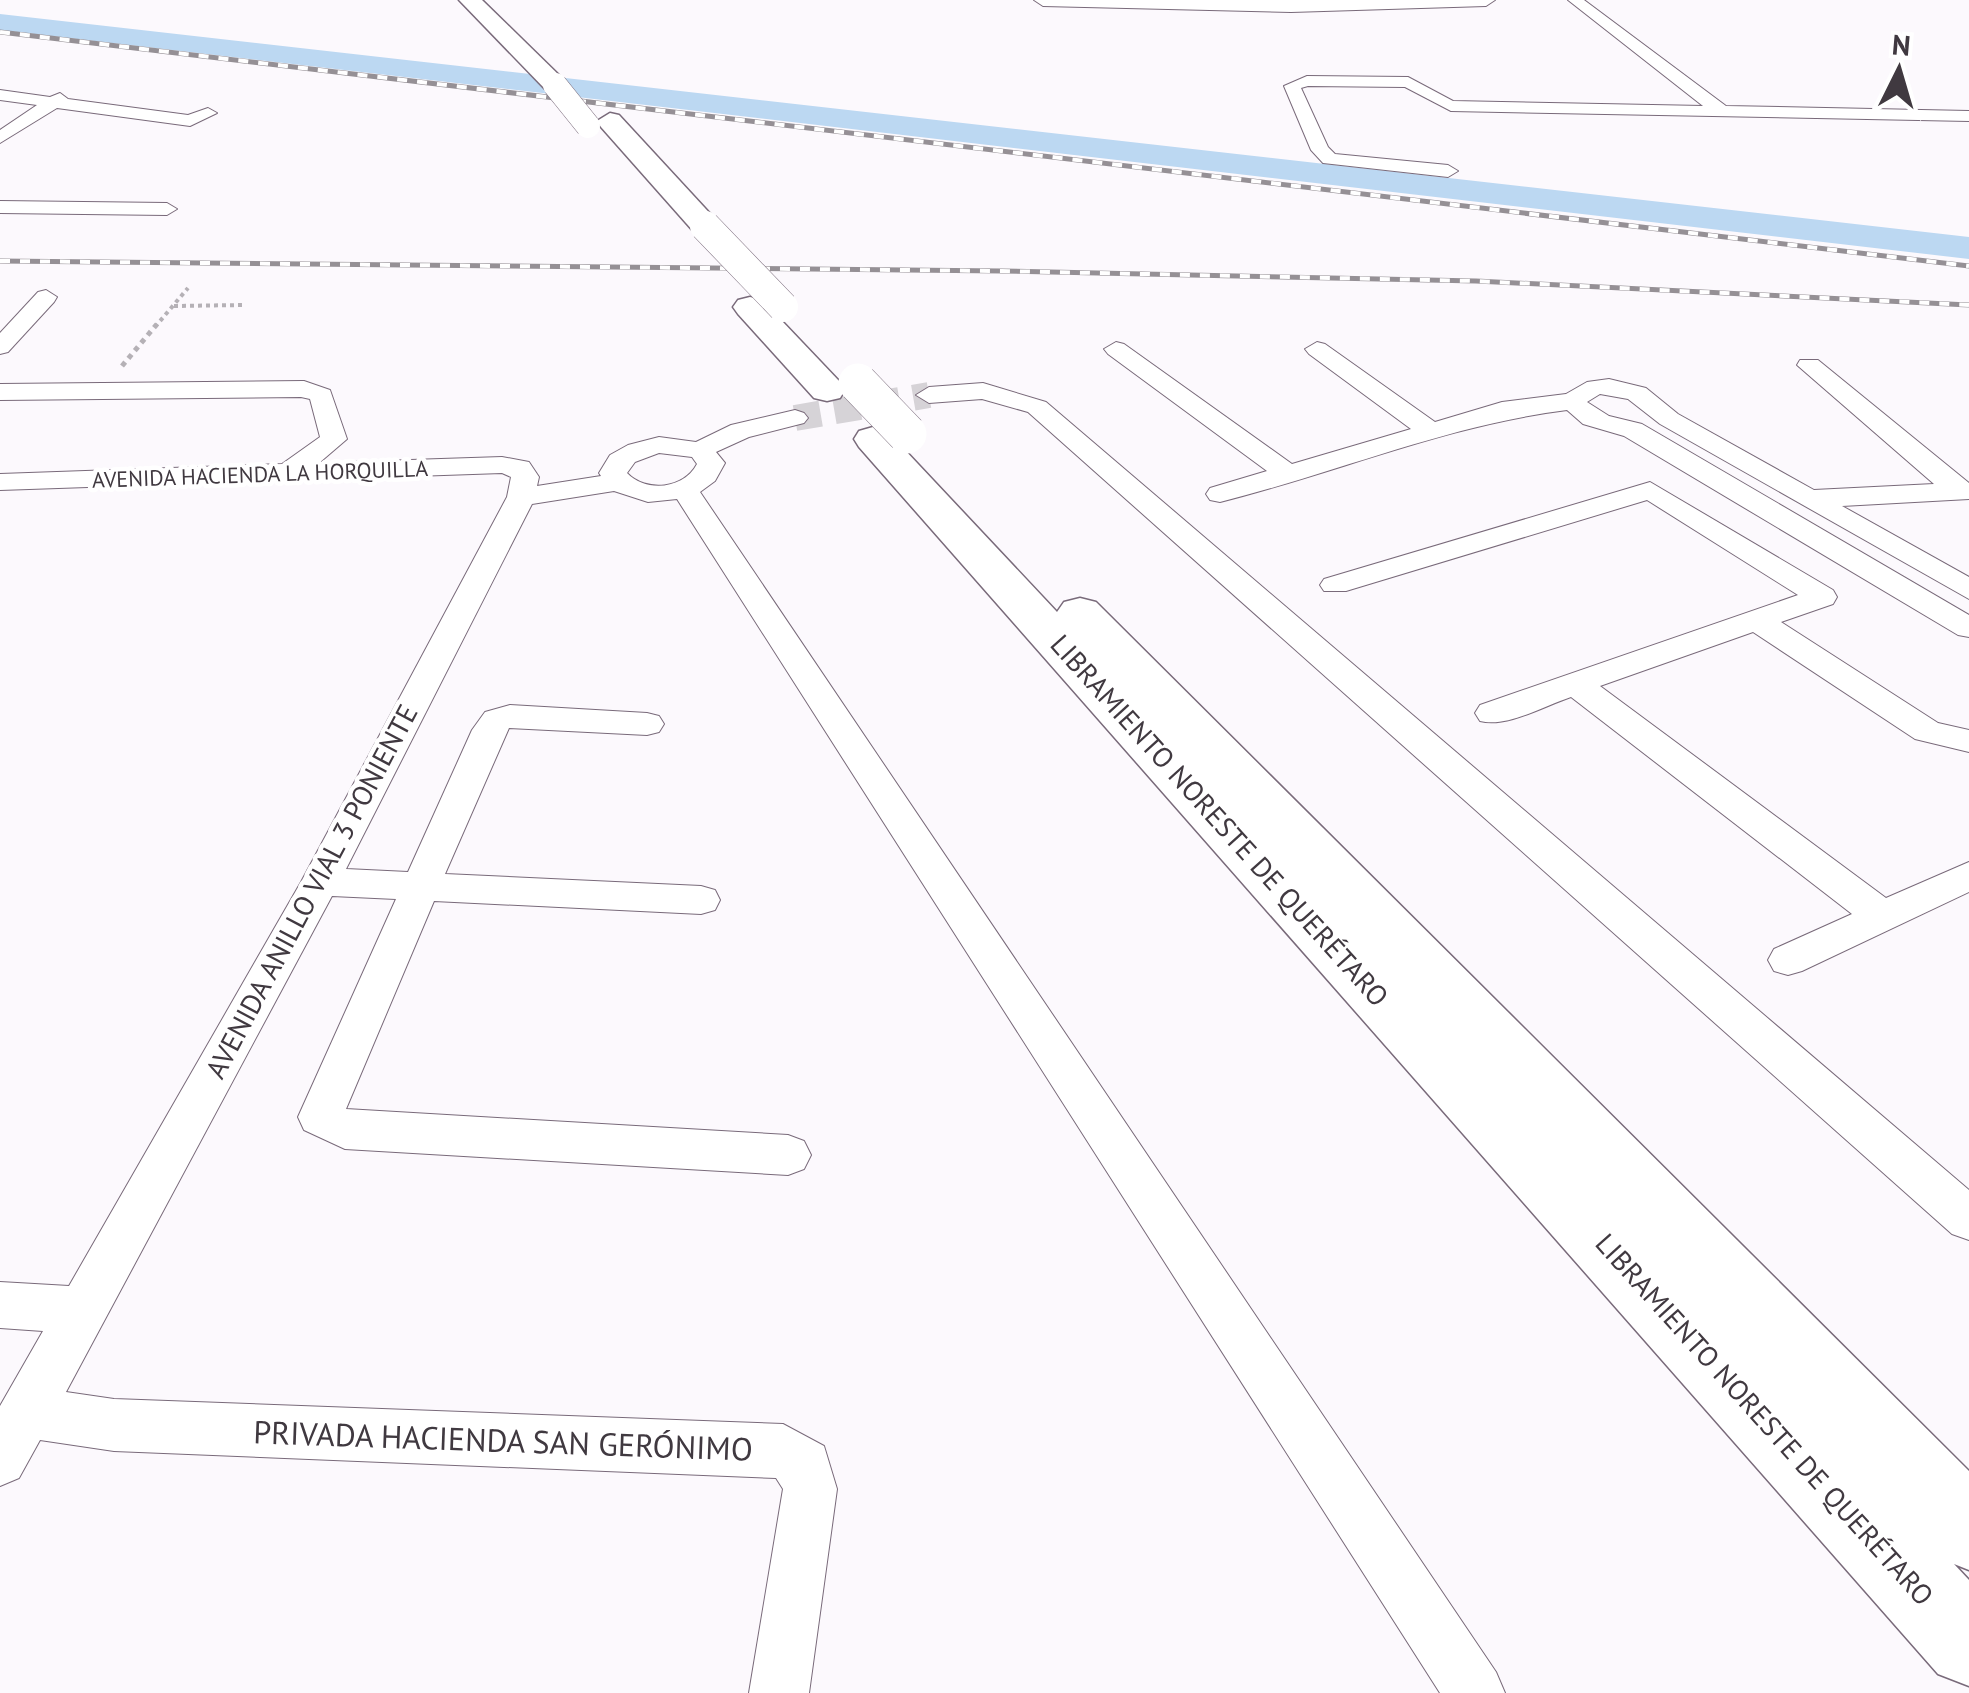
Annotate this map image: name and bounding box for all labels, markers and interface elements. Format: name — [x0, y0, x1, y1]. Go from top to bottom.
north arrow — [1849, 20, 1949, 120]
text: N — [1890, 25, 1912, 64]
street label: AVENIDA HACIENDA LA HORQUILLA — [91, 454, 429, 494]
street label: LIBRAMIENTO NORESTE DE QUERÉTARO — [1043, 626, 1397, 1014]
street label: AVENIDA ANILLO VIAL 3 PONIENTE — [196, 698, 426, 1084]
street label: LIBRAMIENTO NORESTE DE QUERÉTARO — [1588, 1225, 1942, 1613]
street label: PRIVADA HACIENDA SAN GERÓNIMO — [253, 1410, 753, 1470]

